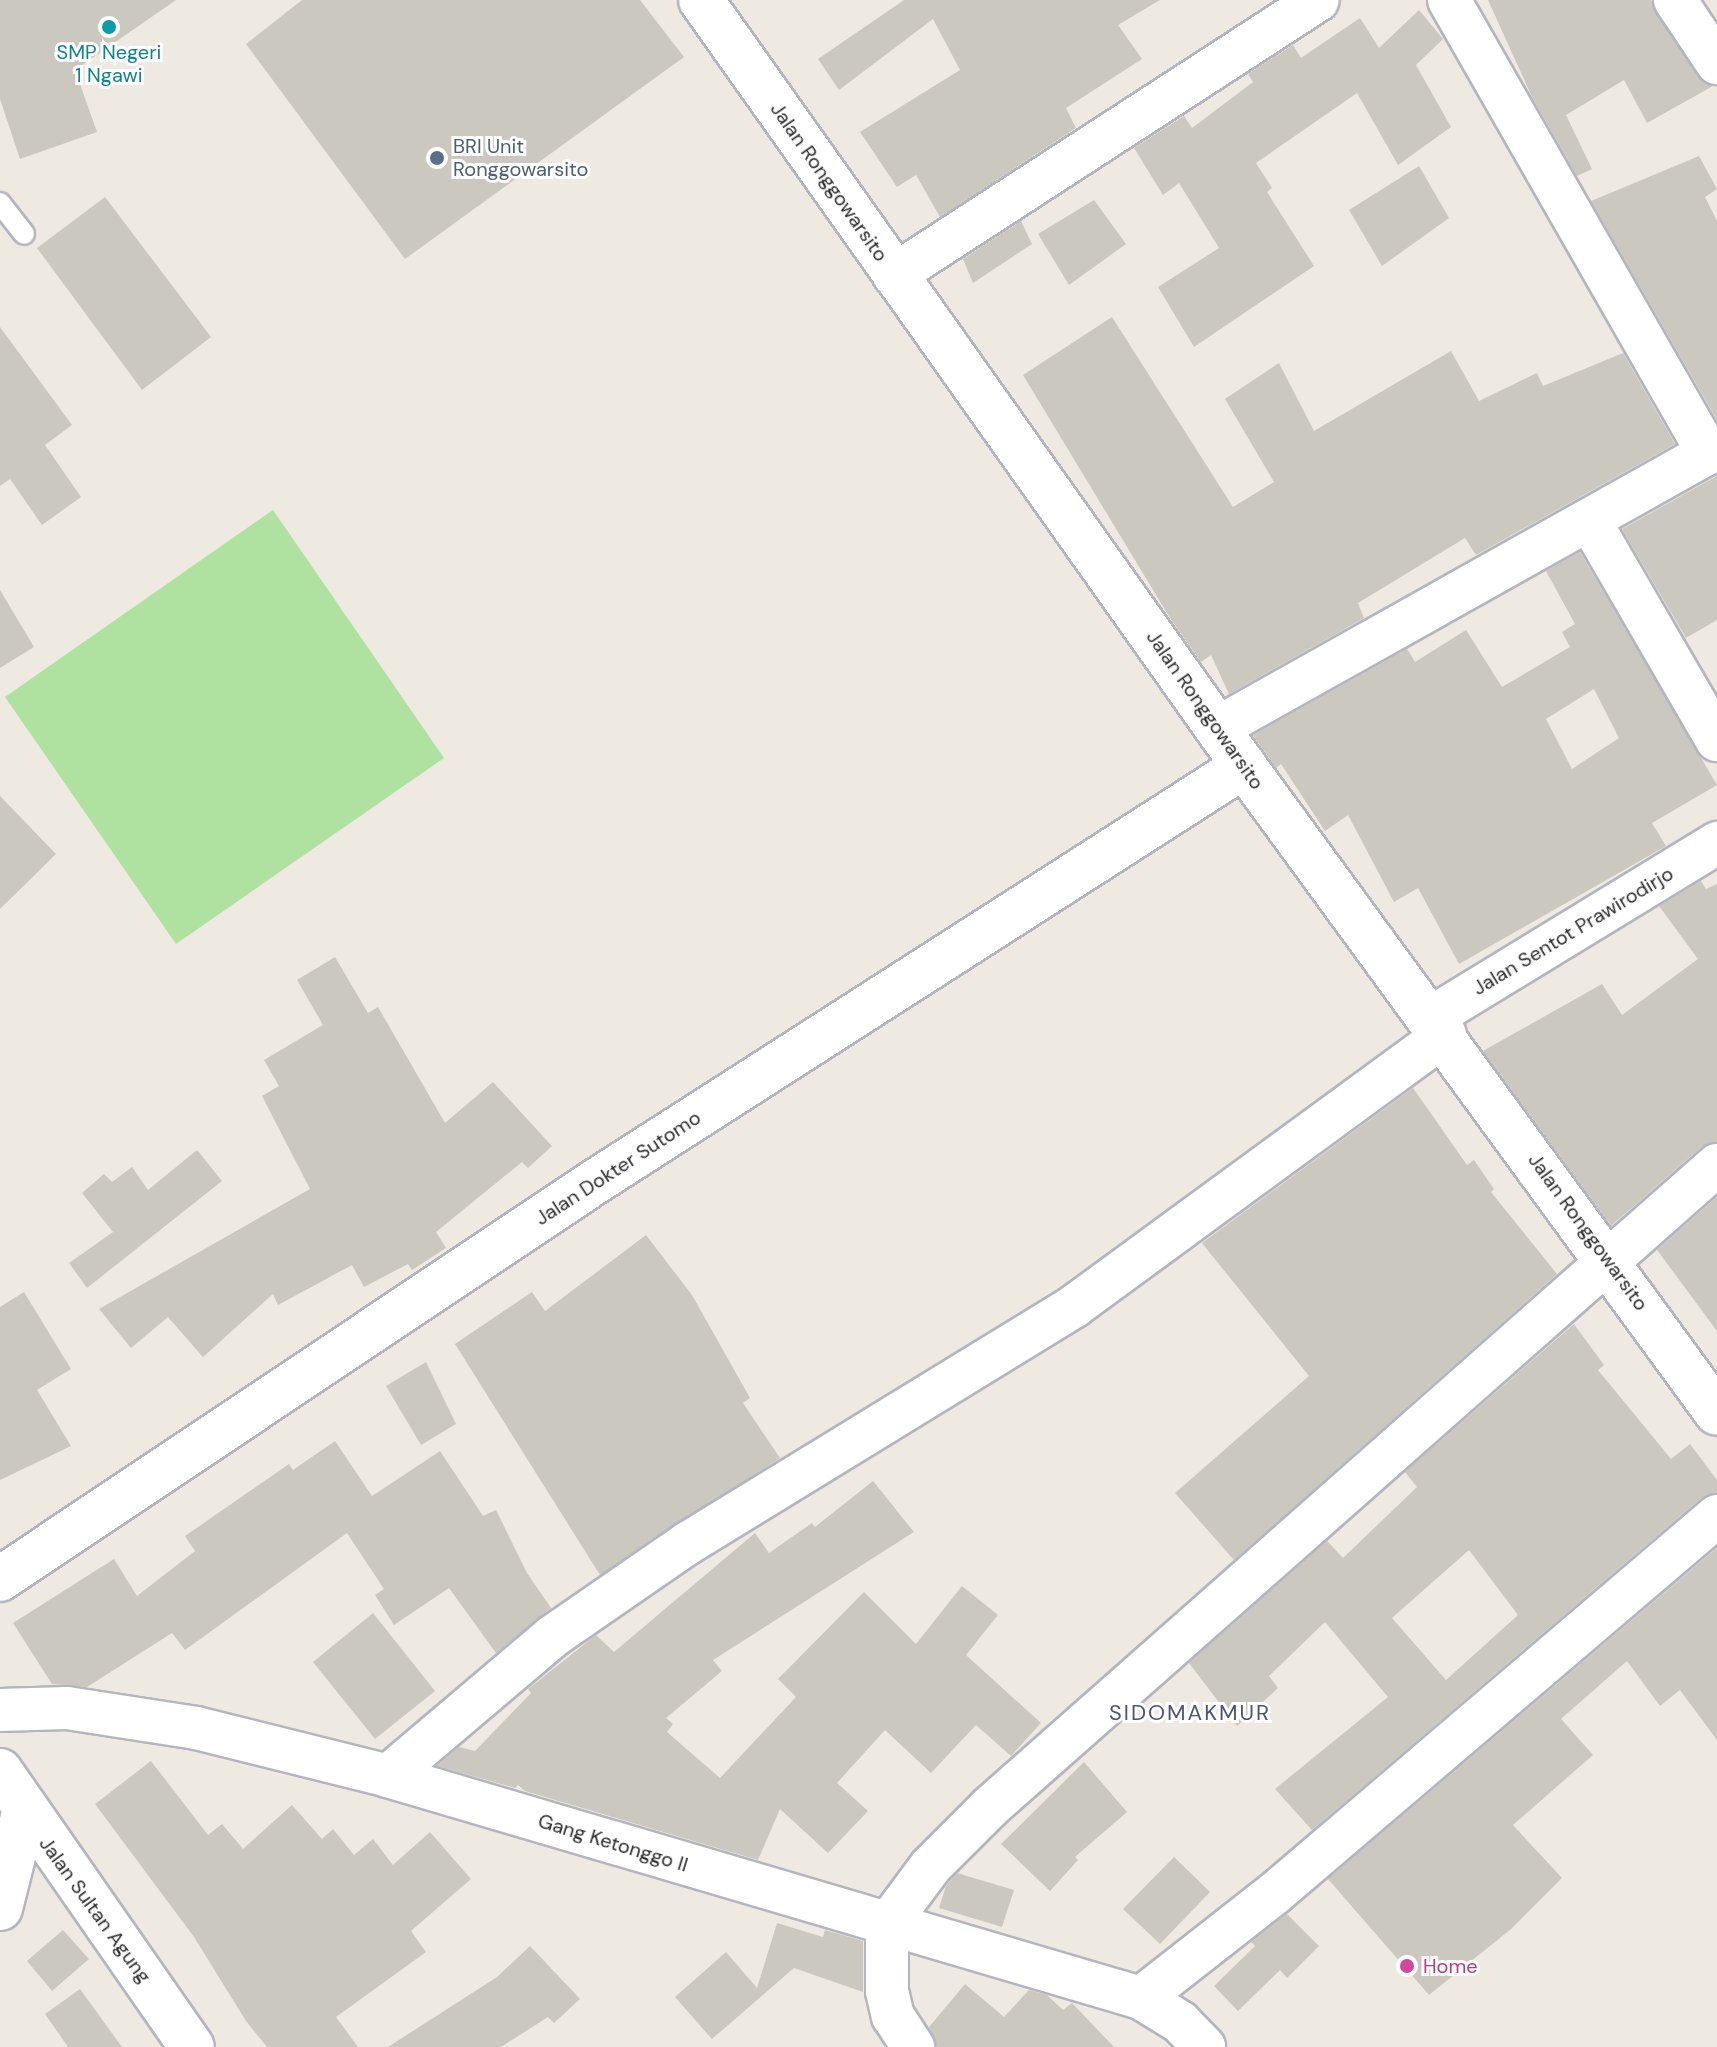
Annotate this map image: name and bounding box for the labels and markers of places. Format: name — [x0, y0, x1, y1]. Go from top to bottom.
marker: SMP Negeri 1 Ngawi — [100, 18, 118, 36]
place label: SMP Negeri 1 Ngawi — [57, 40, 161, 87]
place label: BRI Unit Ronggowarsito — [453, 134, 588, 181]
marker: BRI Unit Ronggowarsito — [428, 149, 446, 167]
place label: Home — [1423, 1954, 1478, 1978]
marker: Home — [1398, 1957, 1416, 1975]

